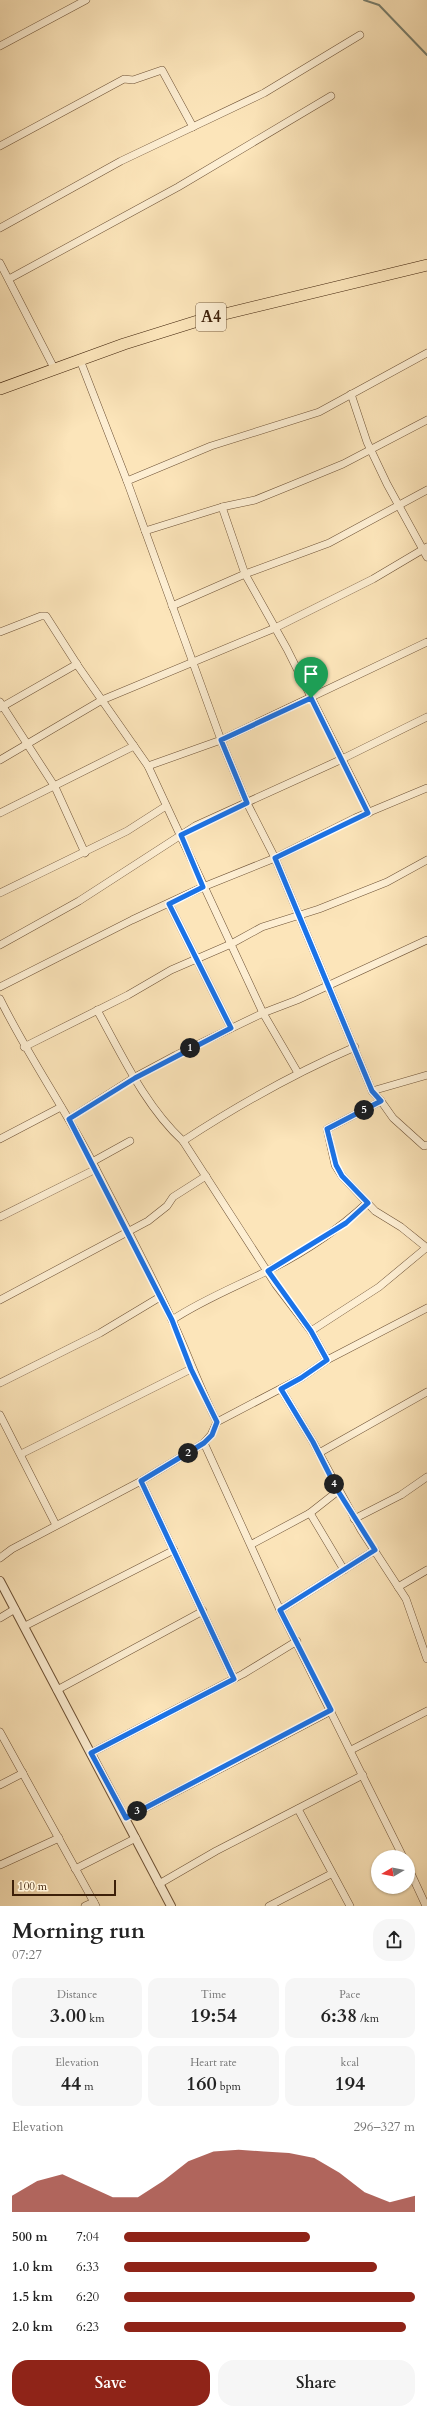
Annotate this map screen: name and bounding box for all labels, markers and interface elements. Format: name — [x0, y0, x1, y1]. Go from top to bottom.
road number: A4 — [196, 303, 226, 331]
pin — [294, 657, 328, 698]
icon: arrive — [300, 663, 322, 685]
pin: 1 — [180, 1038, 200, 1058]
text: 1 — [187, 1040, 193, 1055]
pin: 5 — [354, 1100, 374, 1120]
text: 5 — [361, 1102, 367, 1117]
pin: 2 — [178, 1443, 198, 1463]
text: 2 — [185, 1445, 191, 1460]
pin: 4 — [324, 1474, 344, 1494]
text: 4 — [331, 1476, 337, 1491]
pin: 3 — [127, 1801, 147, 1821]
text: 3 — [134, 1803, 140, 1818]
north arrow — [371, 1850, 415, 1894]
map controls — [371, 1850, 415, 1894]
scale bar — [12, 1878, 116, 1897]
text: 100 m — [18, 1879, 47, 1894]
text: Morning run — [12, 1916, 145, 1946]
button: share — [373, 1919, 415, 1961]
text: 07:27 — [12, 1946, 42, 1964]
text: Distance — [57, 1987, 97, 2002]
text: Time — [201, 1987, 226, 2002]
text: Pace — [339, 1987, 360, 2002]
text: 3.00 — [50, 2002, 86, 2029]
text: 19:54 — [190, 2002, 237, 2029]
text: 6:38 — [321, 2002, 357, 2029]
text: km — [86, 2011, 105, 2026]
text: /km — [357, 2011, 379, 2026]
text: Elevation — [55, 2055, 99, 2070]
text: Heart rate — [190, 2055, 237, 2070]
text: kcal — [341, 2055, 359, 2070]
text: 44 — [61, 2070, 81, 2097]
text: 160 — [186, 2070, 217, 2097]
text: 194 — [334, 2070, 365, 2097]
text: m — [81, 2079, 94, 2094]
text: bpm — [217, 2079, 241, 2094]
text: Elevation — [12, 2118, 64, 2136]
text: 296–327 m — [353, 2118, 415, 2136]
text: 500 m — [12, 2228, 47, 2246]
text: 7:04 — [76, 2228, 99, 2246]
text: 1.0 km — [12, 2258, 53, 2276]
text: 6:33 — [76, 2258, 99, 2276]
text: 1.5 km — [12, 2288, 53, 2306]
text: 6:20 — [76, 2288, 99, 2306]
text: 2.0 km — [12, 2318, 53, 2336]
text: 6:23 — [76, 2318, 99, 2336]
button: Save — [12, 2360, 210, 2406]
button: Share — [218, 2360, 415, 2406]

